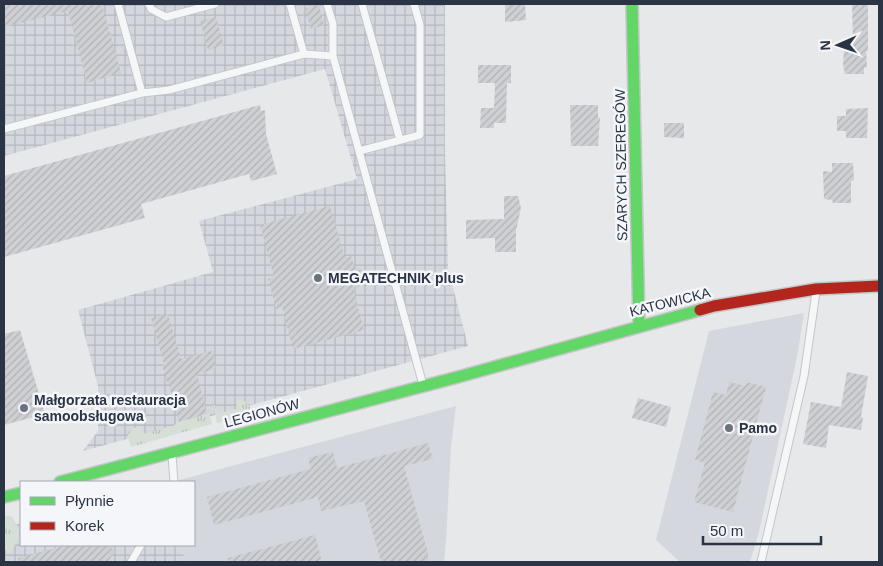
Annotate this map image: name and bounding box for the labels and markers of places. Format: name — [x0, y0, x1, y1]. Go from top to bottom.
place label: MEGATECHNIK plus — [328, 270, 464, 286]
marker: MEGATECHNIK plus — [312, 272, 324, 284]
place label: Małgorzata restauracja samoobsługowa — [34, 392, 186, 424]
marker: Małgorzata restauracja samoobsługowa — [18, 402, 30, 414]
place label: Pamo — [739, 420, 777, 436]
marker: Pamo — [723, 422, 735, 434]

